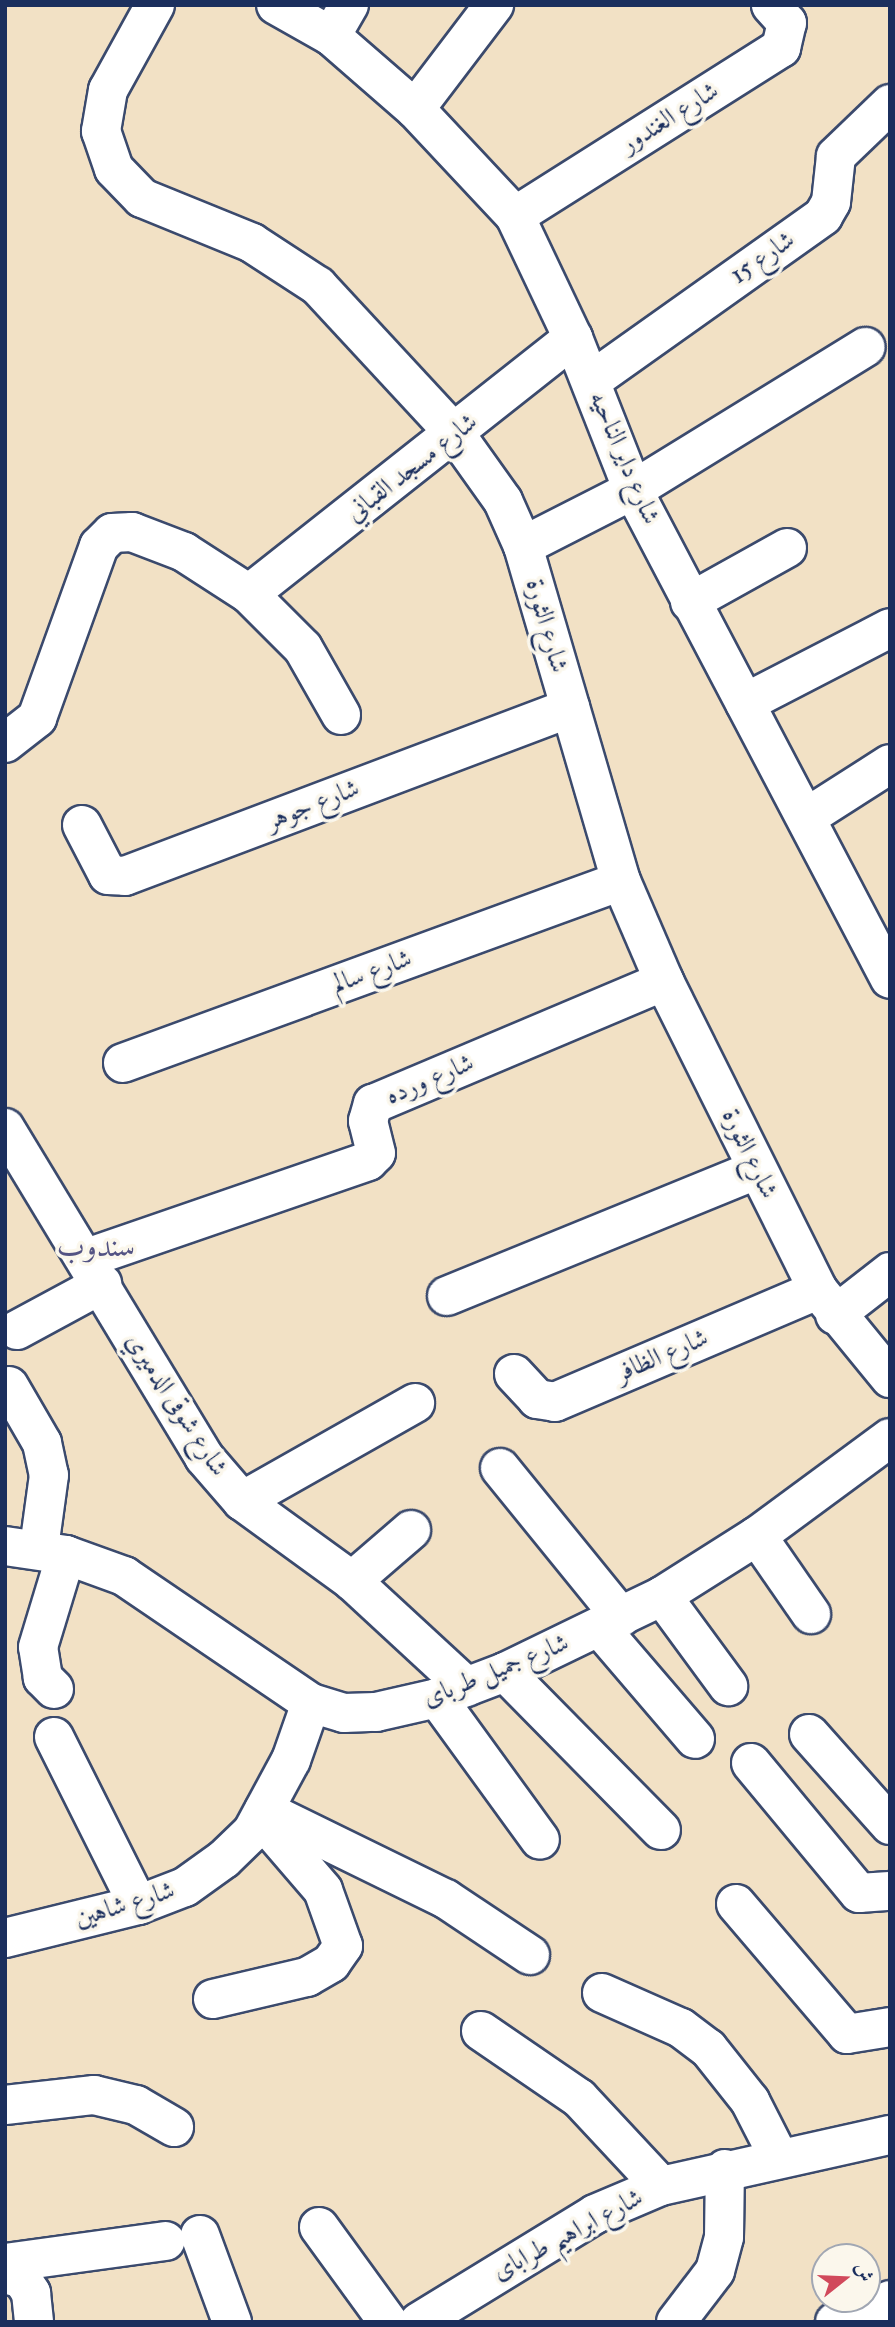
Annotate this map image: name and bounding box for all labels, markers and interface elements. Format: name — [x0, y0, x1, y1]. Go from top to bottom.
street label: شارع الغندور — [615, 76, 725, 160]
street label: شارع 15 — [725, 225, 801, 291]
street label: شارع داير الناحيه — [582, 387, 666, 529]
street label: شارع مسجد القباني — [340, 407, 484, 529]
street label: شارع الثورة — [518, 576, 574, 676]
street label: شارع جوهر — [262, 773, 364, 837]
street label: شارع سالم — [328, 943, 416, 1001]
street label: شارع ورده — [381, 1048, 479, 1112]
street label: شارع الثورة — [714, 1104, 784, 1204]
district label: سندوب — [57, 1229, 135, 1265]
street label: شارع الظافر — [611, 1323, 713, 1389]
street label: شارع شوقى الدميري — [118, 1327, 234, 1483]
street label: شارع جميل طرباى — [418, 1628, 574, 1714]
street label: شارع شاهين — [71, 1875, 179, 1935]
street label: شارع ابراهيم طراباى — [487, 2182, 649, 2288]
north arrow — [811, 2243, 881, 2313]
text: ش — [850, 2259, 878, 2285]

